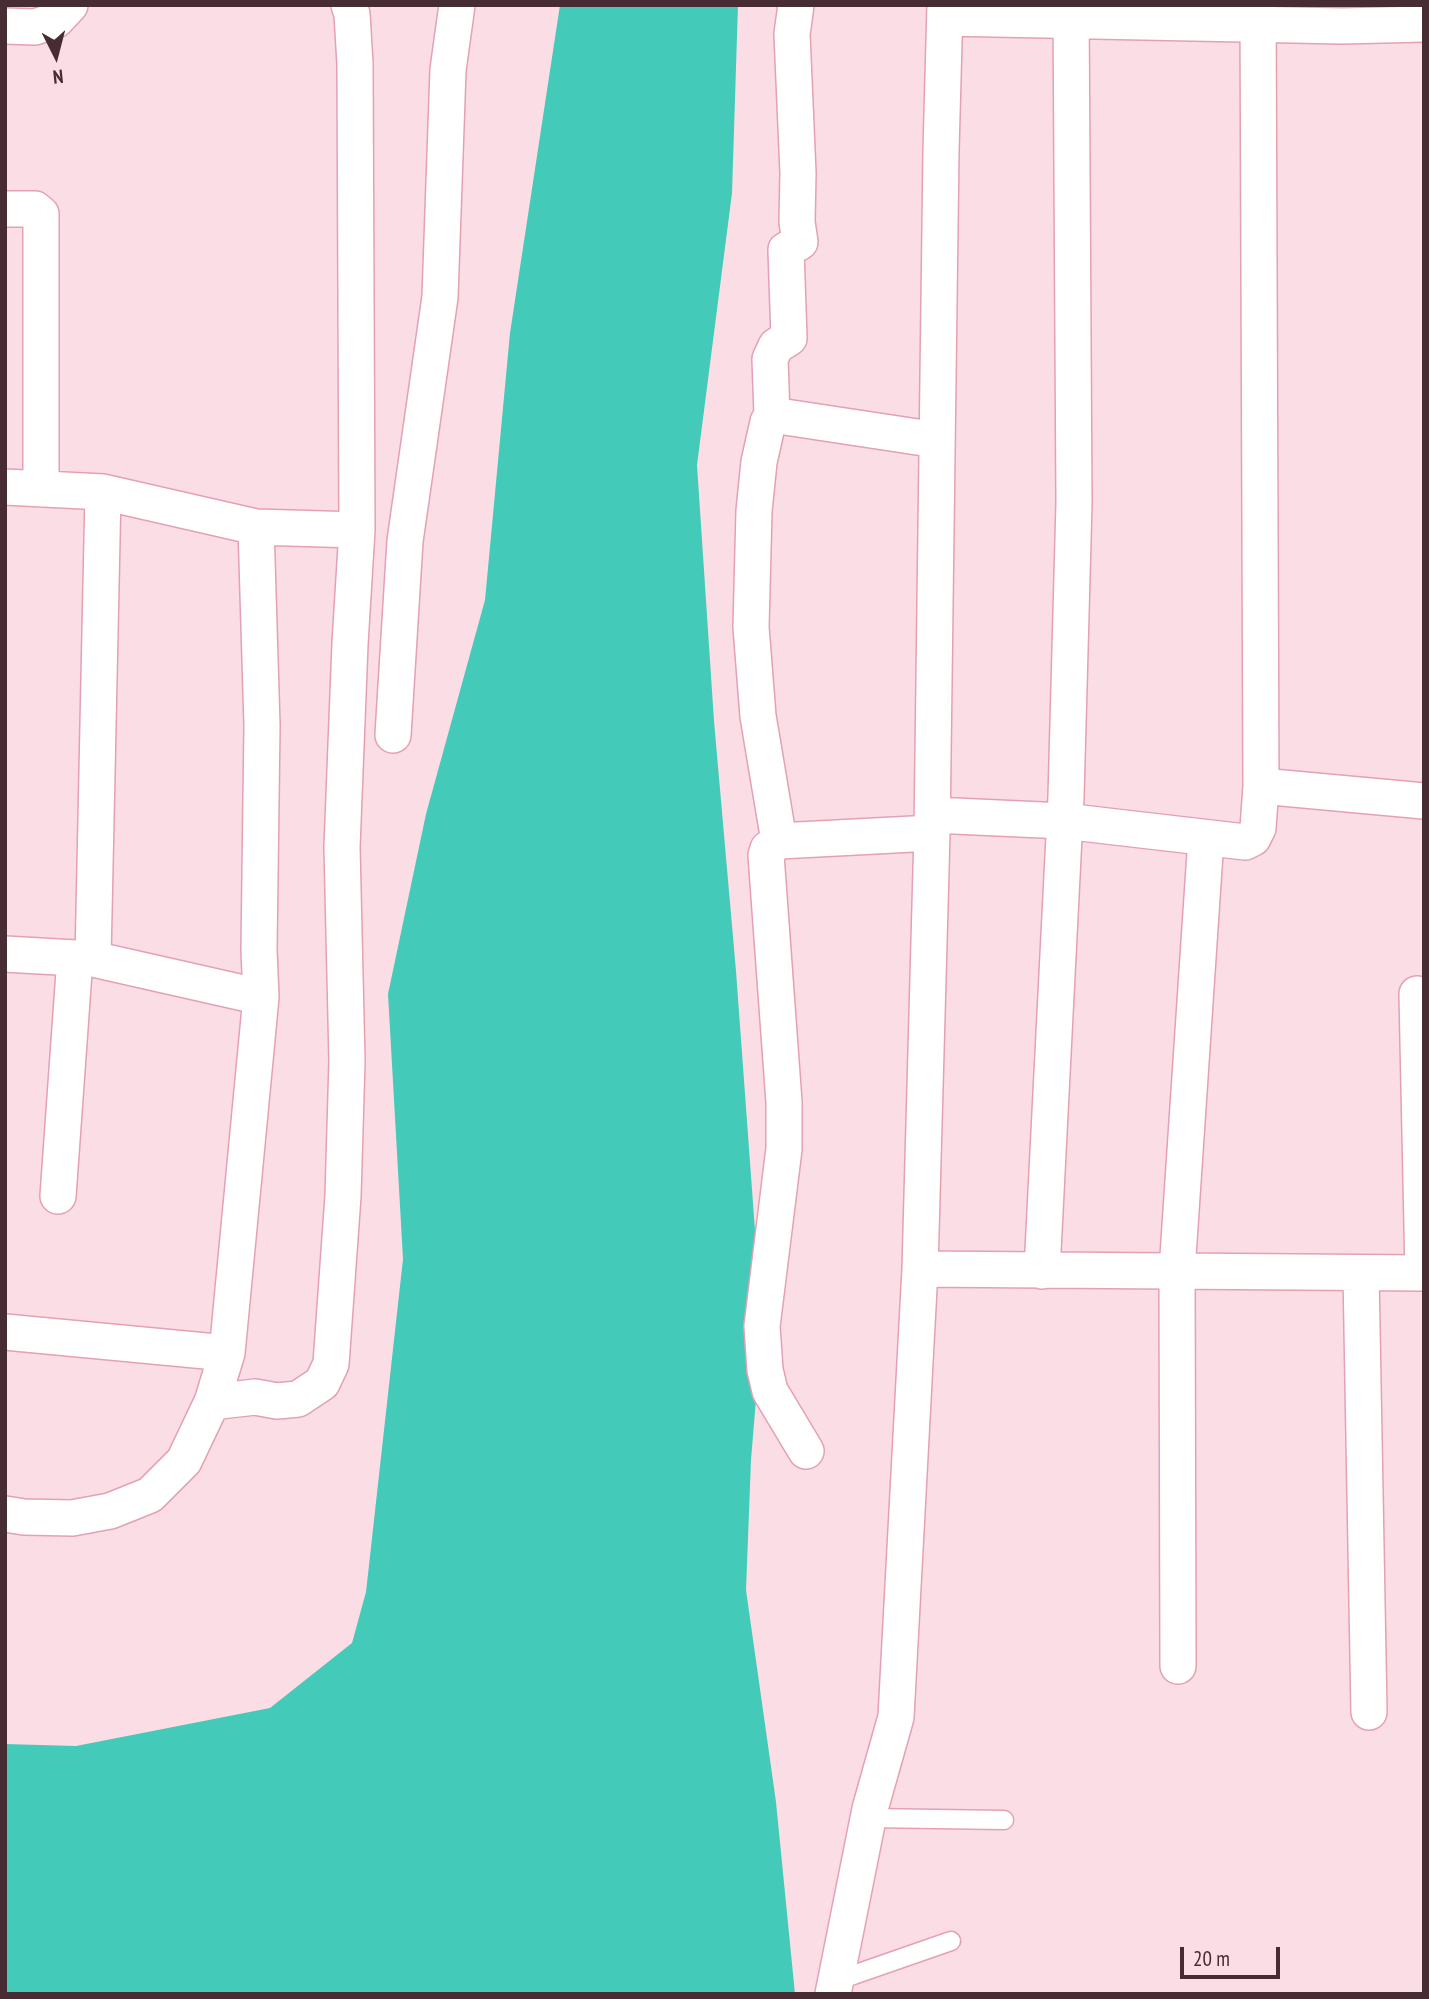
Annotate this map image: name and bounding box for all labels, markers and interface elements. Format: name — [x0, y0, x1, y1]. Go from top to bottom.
north arrow — [21, 21, 91, 91]
text: N — [52, 64, 65, 89]
scale bar — [1184, 1932, 1284, 1976]
text: 20 m — [1193, 1945, 1230, 1972]

